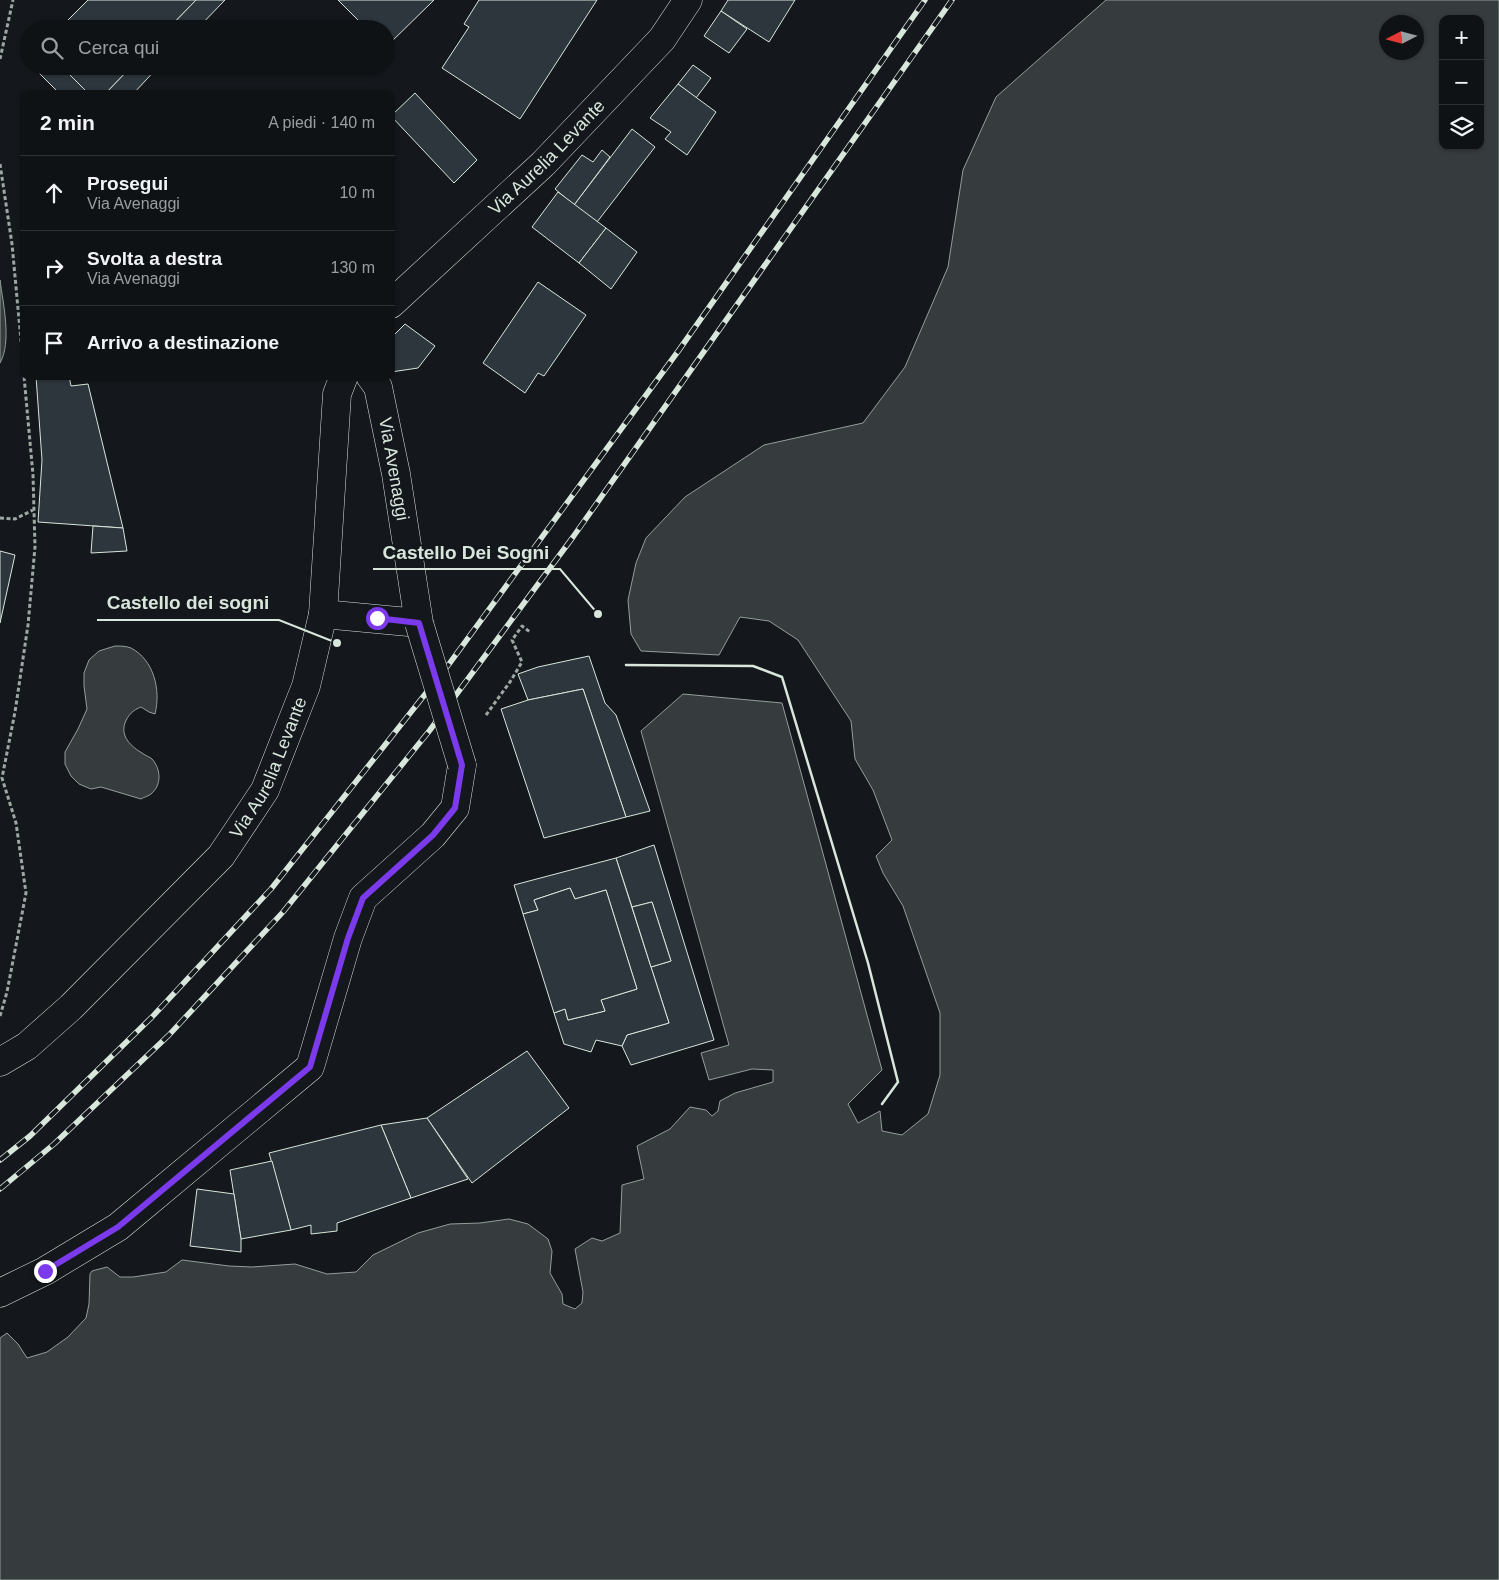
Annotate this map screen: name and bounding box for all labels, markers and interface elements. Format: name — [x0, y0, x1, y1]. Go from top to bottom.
north arrow — [1379, 15, 1424, 60]
map controls — [1439, 15, 1484, 150]
button: + — [1439, 15, 1484, 60]
search box — [20, 20, 395, 75]
icon: search — [38, 34, 66, 62]
text: Cerca qui — [78, 37, 159, 58]
button: − — [1439, 60, 1484, 105]
street label: Via Aurelia Levante — [485, 96, 609, 219]
button: layers — [1439, 105, 1484, 150]
text: 2 min — [40, 111, 95, 134]
text: A piedi · 140 m — [268, 114, 375, 131]
text: Prosegui — [87, 173, 168, 194]
icon: ahead — [40, 179, 68, 207]
text: 10 m — [339, 184, 375, 201]
text: Via Avenaggi — [87, 195, 180, 212]
text: Svolta a destra — [87, 248, 222, 269]
icon: right — [40, 254, 68, 282]
text: 130 m — [331, 259, 375, 276]
text: Via Avenaggi — [87, 270, 180, 287]
icon: arrive — [40, 329, 68, 357]
text: Arrivo a destinazione — [87, 332, 279, 353]
street label: Via Avenaggi — [375, 416, 413, 522]
callout: Castello Dei Sogni — [373, 535, 560, 569]
text: Castello Dei Sogni — [383, 542, 549, 563]
callout: Castello dei sogni — [97, 586, 279, 620]
text: Castello dei sogni — [107, 592, 269, 613]
route start — [366, 607, 389, 630]
street label: Via Aurelia Levante — [226, 694, 311, 842]
route end — [34, 1260, 57, 1283]

